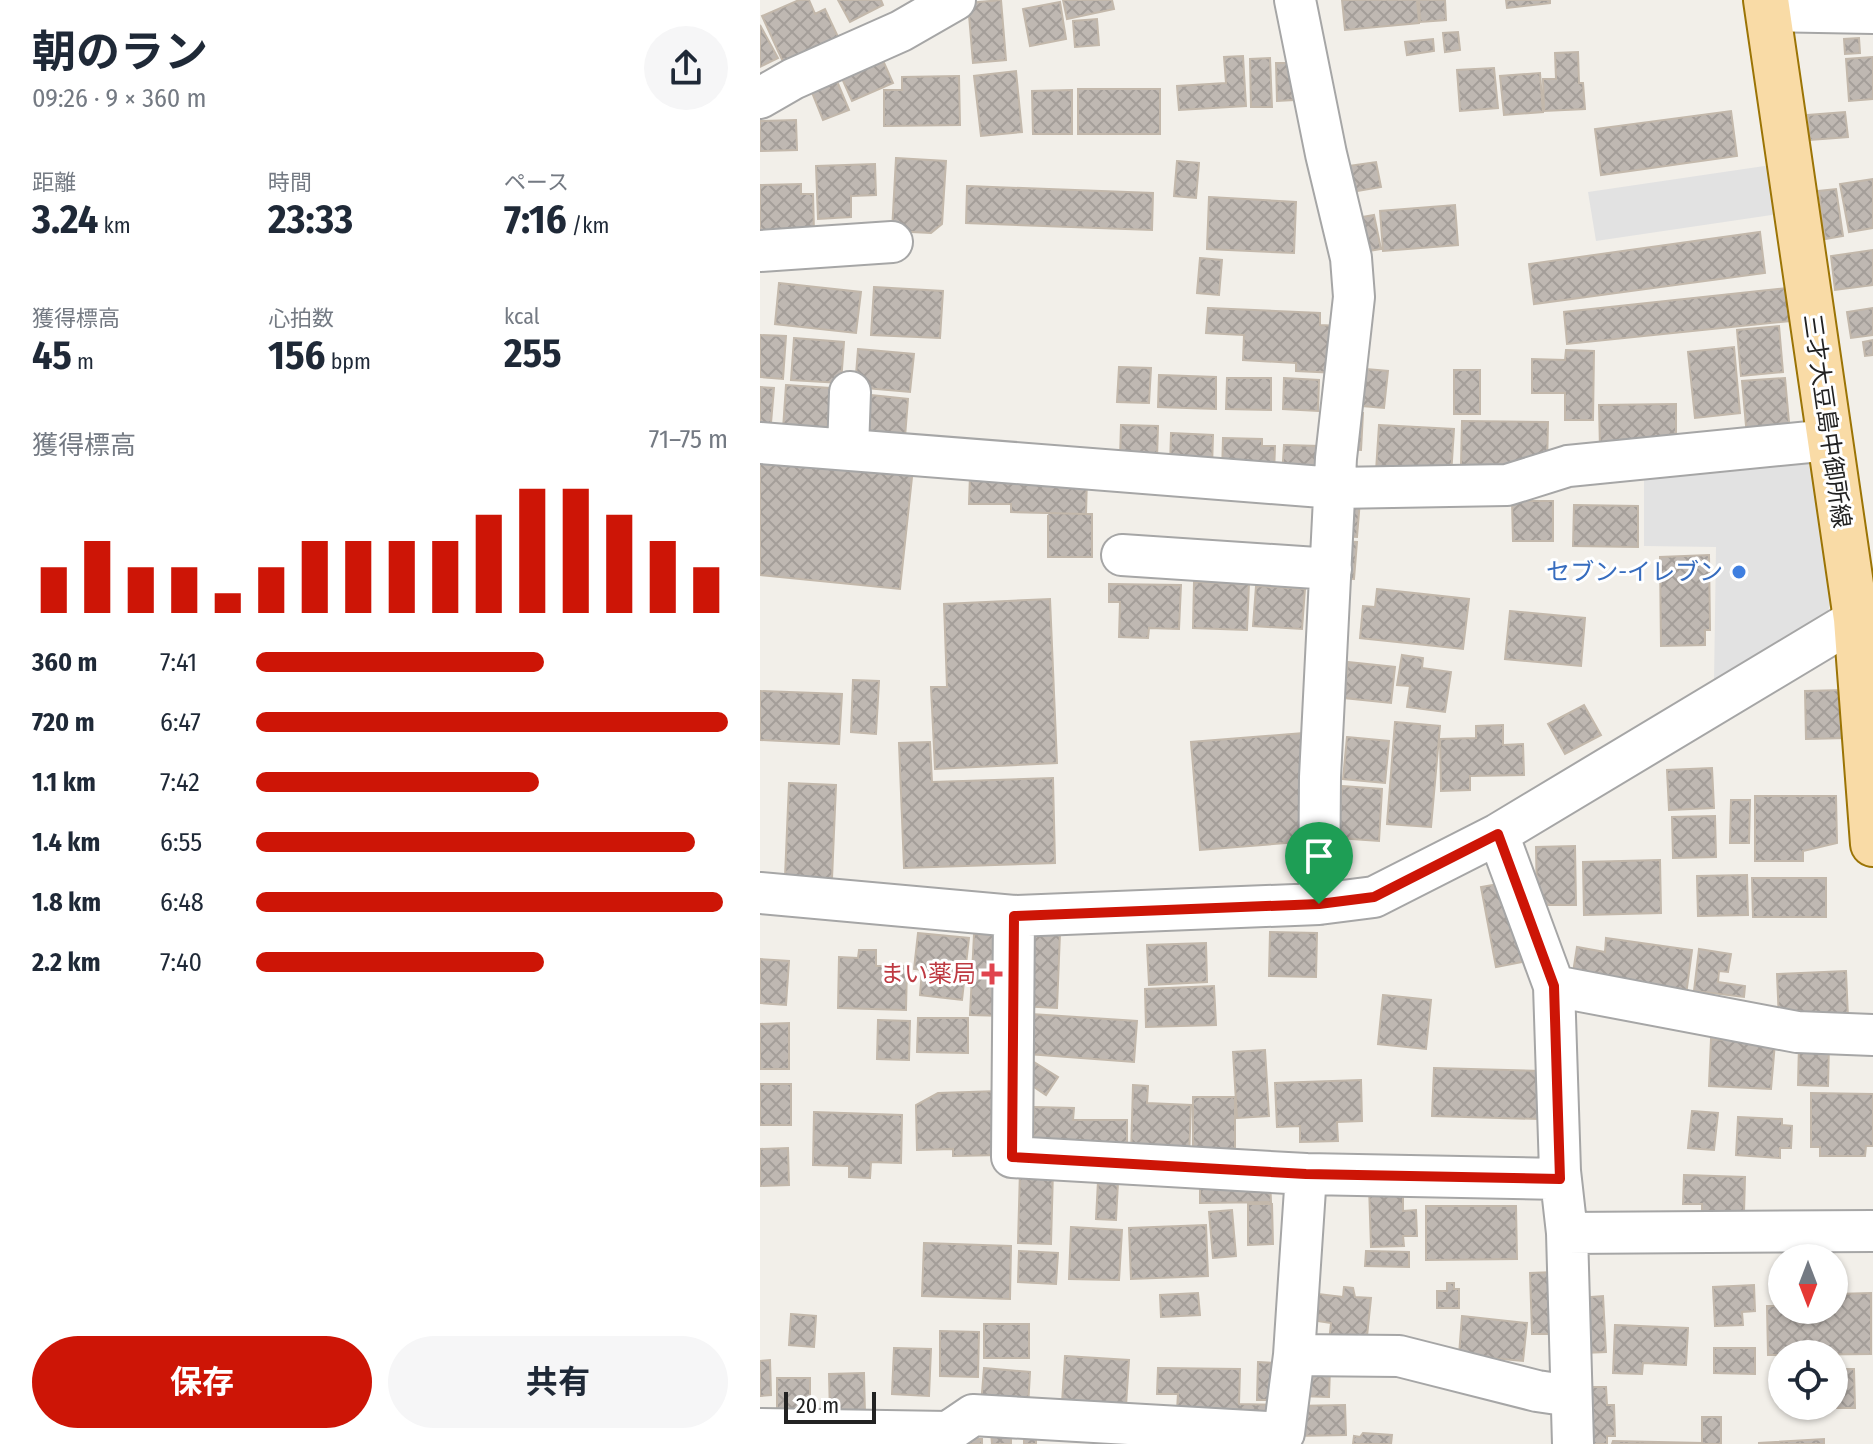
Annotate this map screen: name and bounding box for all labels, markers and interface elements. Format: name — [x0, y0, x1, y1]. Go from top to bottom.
text: 朝のラン — [32, 26, 208, 79]
button: share — [644, 26, 728, 110]
text: 09:26 · 9 × 360 m — [32, 83, 207, 114]
text: 距離 — [32, 169, 76, 196]
text: 時間 — [268, 169, 312, 196]
text: ペース — [504, 169, 569, 196]
text: 3.24 — [32, 196, 98, 244]
text: 23:33 — [268, 196, 353, 244]
text: 7:16 — [504, 196, 567, 244]
text: km — [98, 212, 131, 239]
text: /km — [567, 212, 609, 239]
text: kcal — [504, 303, 540, 330]
text: 獲得標高 — [32, 305, 120, 332]
text: 心拍数 — [268, 305, 334, 332]
street label: 三才大豆島中御所線 — [1798, 312, 1856, 530]
text: 255 — [504, 330, 562, 378]
text: 45 — [32, 332, 72, 380]
text: 156 — [268, 332, 325, 380]
text: m — [72, 348, 94, 375]
text: bpm — [325, 348, 371, 375]
text: 71–75 m — [649, 424, 728, 455]
text: 獲得標高 — [32, 430, 136, 461]
place label: セブン-イレブン — [1546, 558, 1723, 586]
marker: セブン-イレブン — [1730, 563, 1748, 581]
text: 360 m — [32, 647, 97, 678]
text: 7:41 — [160, 647, 197, 678]
text: 720 m — [32, 707, 95, 738]
text: 6:47 — [160, 707, 201, 738]
text: 1.1 km — [32, 767, 96, 798]
text: 7:42 — [160, 767, 200, 798]
pin — [1285, 822, 1353, 904]
text: 1.4 km — [32, 827, 100, 858]
text: 6:55 — [160, 827, 202, 858]
icon: arrive — [1297, 834, 1341, 878]
text: 1.8 km — [32, 887, 101, 918]
text: 6:48 — [160, 887, 204, 918]
text: 2.2 km — [32, 947, 101, 978]
text: 7:40 — [160, 947, 202, 978]
place label: まい薬局 — [880, 960, 976, 988]
marker: まい薬局 — [983, 965, 1001, 983]
north arrow — [1768, 1244, 1848, 1324]
map controls — [1768, 1244, 1848, 1420]
button: 保存 — [32, 1336, 372, 1428]
button: 共有 — [388, 1336, 728, 1428]
button: locate — [1768, 1340, 1848, 1420]
scale bar — [784, 1388, 876, 1424]
text: 20 m — [796, 1392, 839, 1419]

